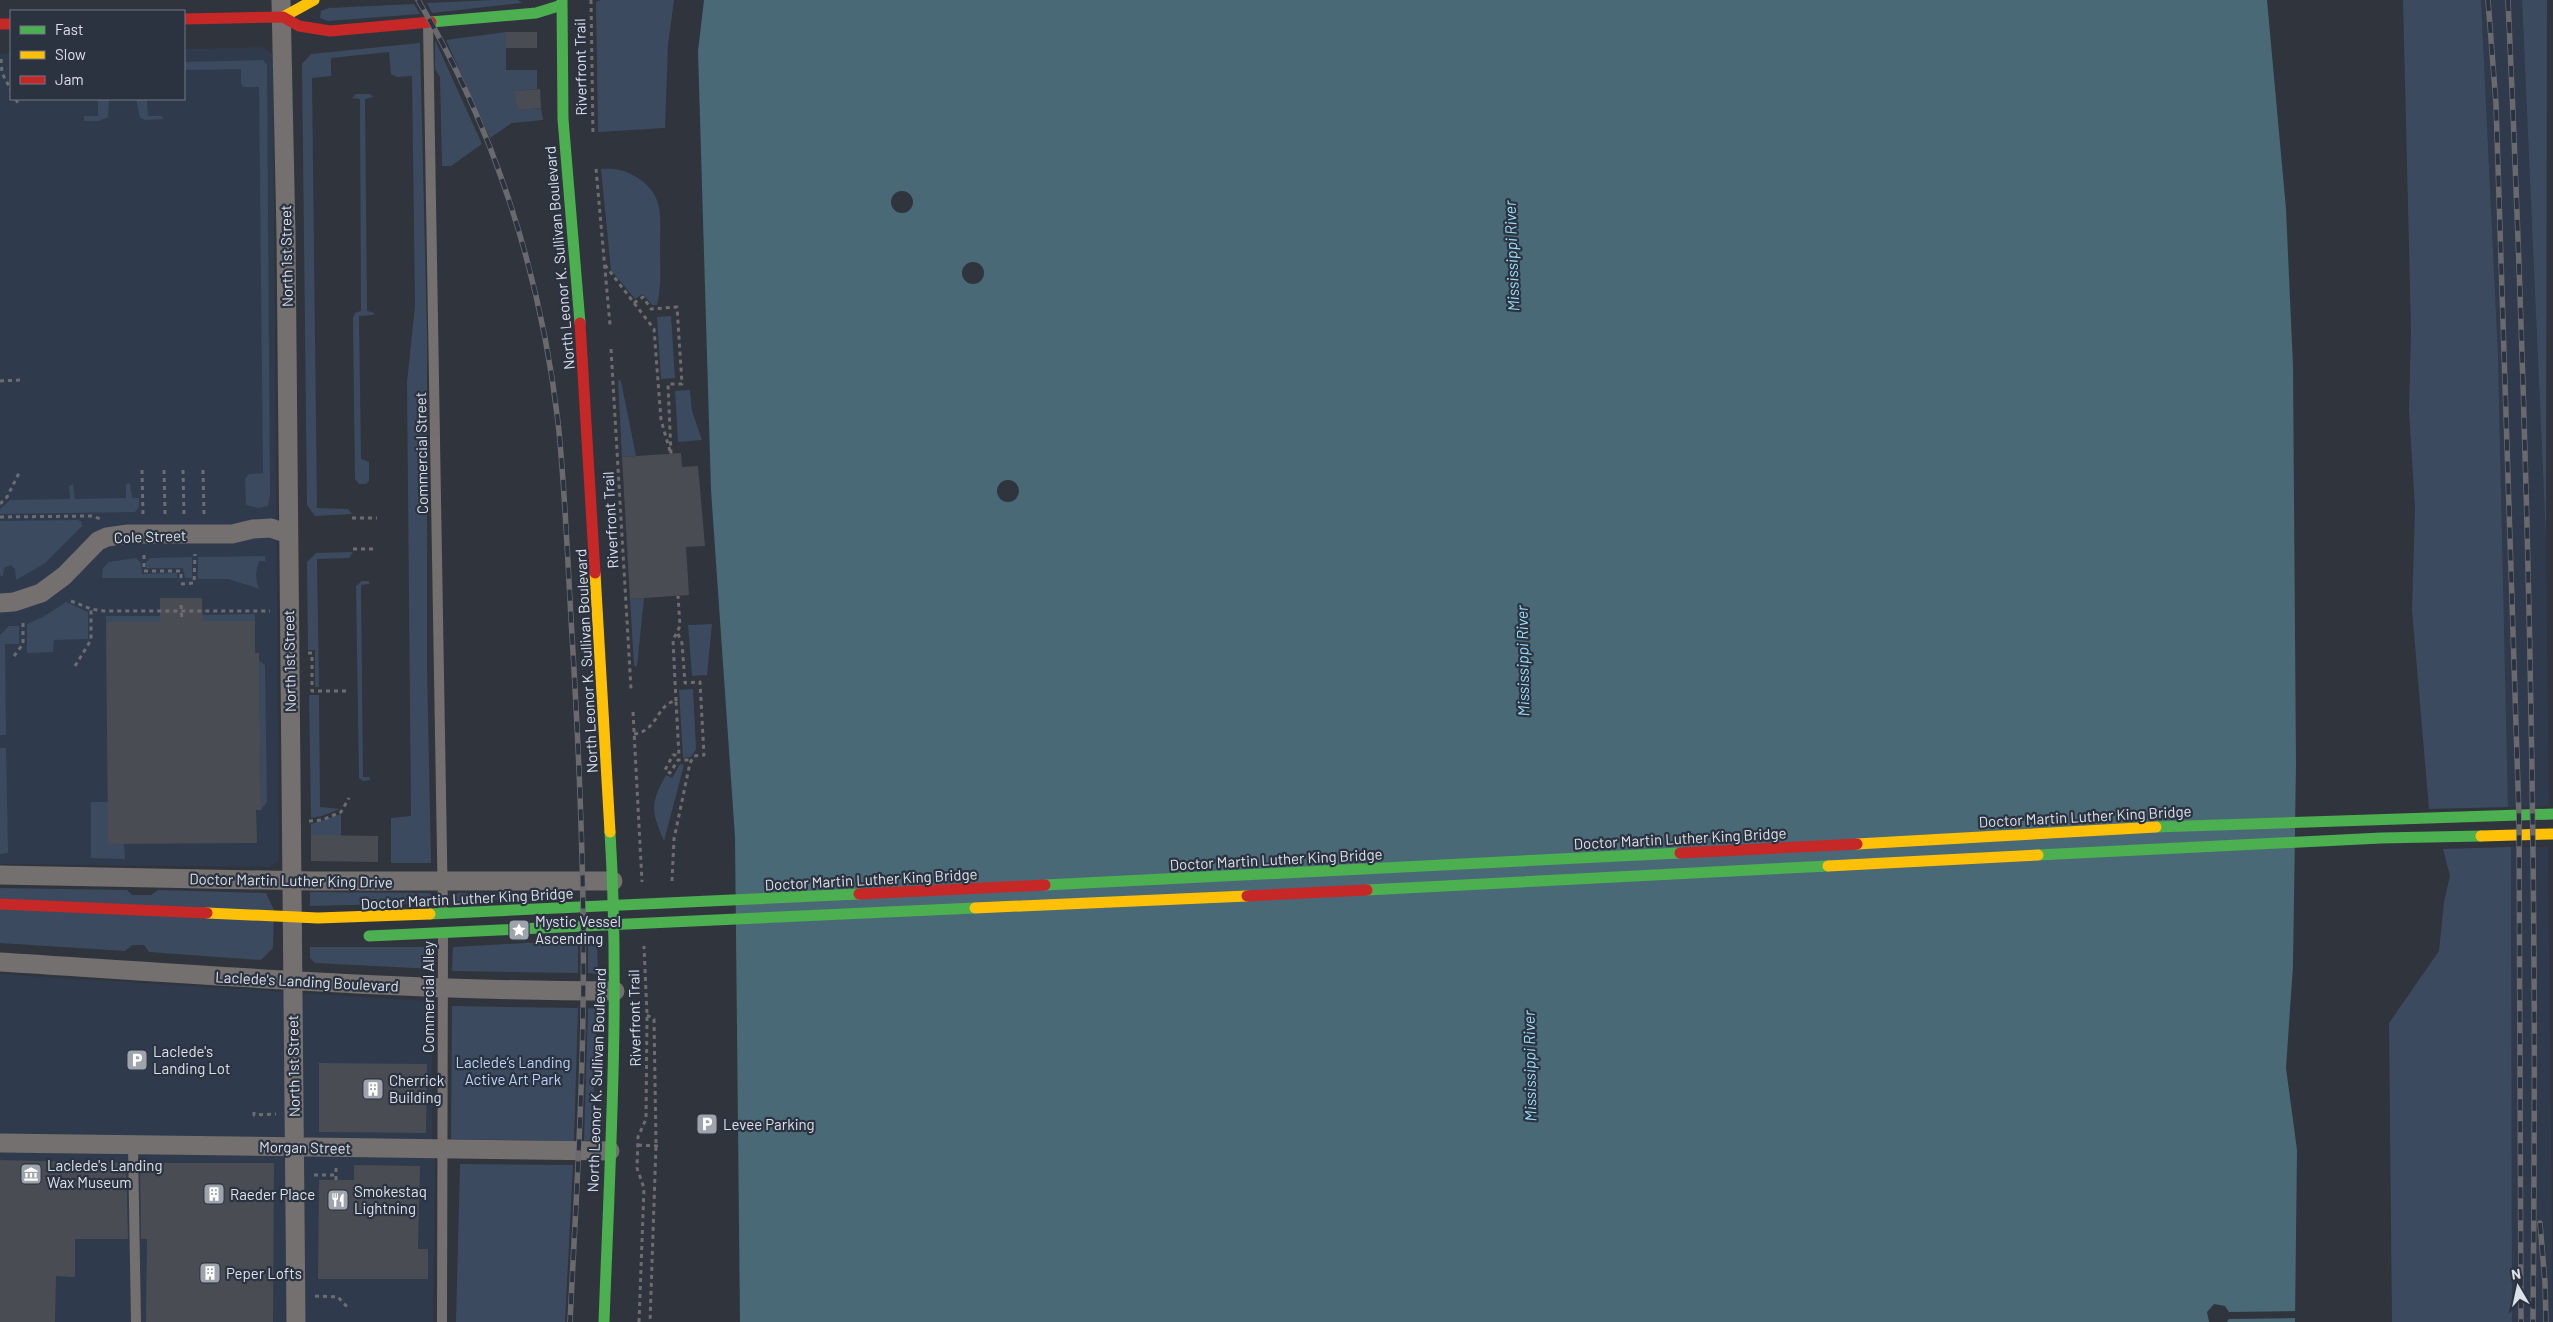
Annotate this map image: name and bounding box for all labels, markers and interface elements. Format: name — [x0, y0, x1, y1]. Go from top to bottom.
legend — [10, 10, 185, 100]
street label: Riverfront Trail — [570, 18, 590, 116]
text: Fast — [55, 20, 83, 38]
text: Slow — [55, 45, 86, 63]
text: Jam — [55, 70, 84, 88]
street label: North Leonor K. Sullivan Boulevard — [540, 145, 578, 371]
water label: Mississippi River — [1500, 199, 1522, 312]
street label: North 1st Street — [276, 205, 296, 307]
street label: Commercial Street — [411, 392, 431, 514]
street label: Riverfront Trail — [598, 471, 622, 569]
street label: Cole Street — [113, 526, 187, 546]
street label: North Leonor K. Sullivan Boulevard — [571, 548, 601, 774]
water label: Mississippi River — [1512, 604, 1532, 717]
street label: North 1st Street — [279, 610, 299, 712]
street label: Doctor Martin Luther King Bridge — [1978, 801, 2192, 831]
street label: Doctor Martin Luther King Bridge — [1573, 823, 1787, 853]
street label: Doctor Martin Luther King Bridge — [1169, 844, 1383, 874]
street label: Doctor Martin Luther King Bridge — [764, 864, 978, 894]
street label: Doctor Martin Luther King Drive — [189, 869, 393, 891]
street label: Doctor Martin Luther King Bridge — [360, 883, 574, 913]
place label: Mystic Vessel Ascending — [535, 912, 621, 947]
place icon: Mystic Vessel Ascending — [507, 918, 531, 942]
street label: Commercial Alley — [419, 941, 437, 1053]
street label: Laclede's Landing Boulevard — [215, 967, 399, 995]
street label: North Leonor K. Sullivan Boulevard — [583, 968, 609, 1192]
street label: Riverfront Trail — [624, 969, 644, 1067]
water label: Mississippi River — [1519, 1009, 1539, 1122]
street label: North 1st Street — [283, 1015, 303, 1117]
place label: Laclede's Landing Lot — [153, 1042, 230, 1077]
parking icon: Laclede's Landing Lot — [125, 1048, 149, 1072]
park label: Laclede’s Landing Active Art Park — [455, 1053, 571, 1088]
place label: Cherrick Building — [389, 1071, 445, 1106]
building icon: Cherrick Building — [361, 1077, 385, 1101]
parking icon: Levee Parking — [695, 1112, 719, 1136]
place label: Levee Parking — [723, 1115, 815, 1133]
street label: Morgan Street — [259, 1137, 351, 1157]
place label: Laclede's Landing Wax Museum — [47, 1156, 162, 1191]
museum icon: Laclede's Landing Wax Museum — [19, 1162, 43, 1186]
building icon: Raeder Place — [202, 1182, 226, 1206]
place label: Smokestaq Lightning — [354, 1182, 427, 1217]
place label: Raeder Place — [230, 1185, 315, 1203]
restaurant icon: Smokestaq Lightning — [326, 1188, 350, 1212]
building icon: Peper Lofts — [198, 1261, 222, 1285]
north arrow — [2493, 1262, 2543, 1312]
place label: Peper Lofts — [226, 1264, 302, 1282]
text: N — [2510, 1265, 2522, 1283]

